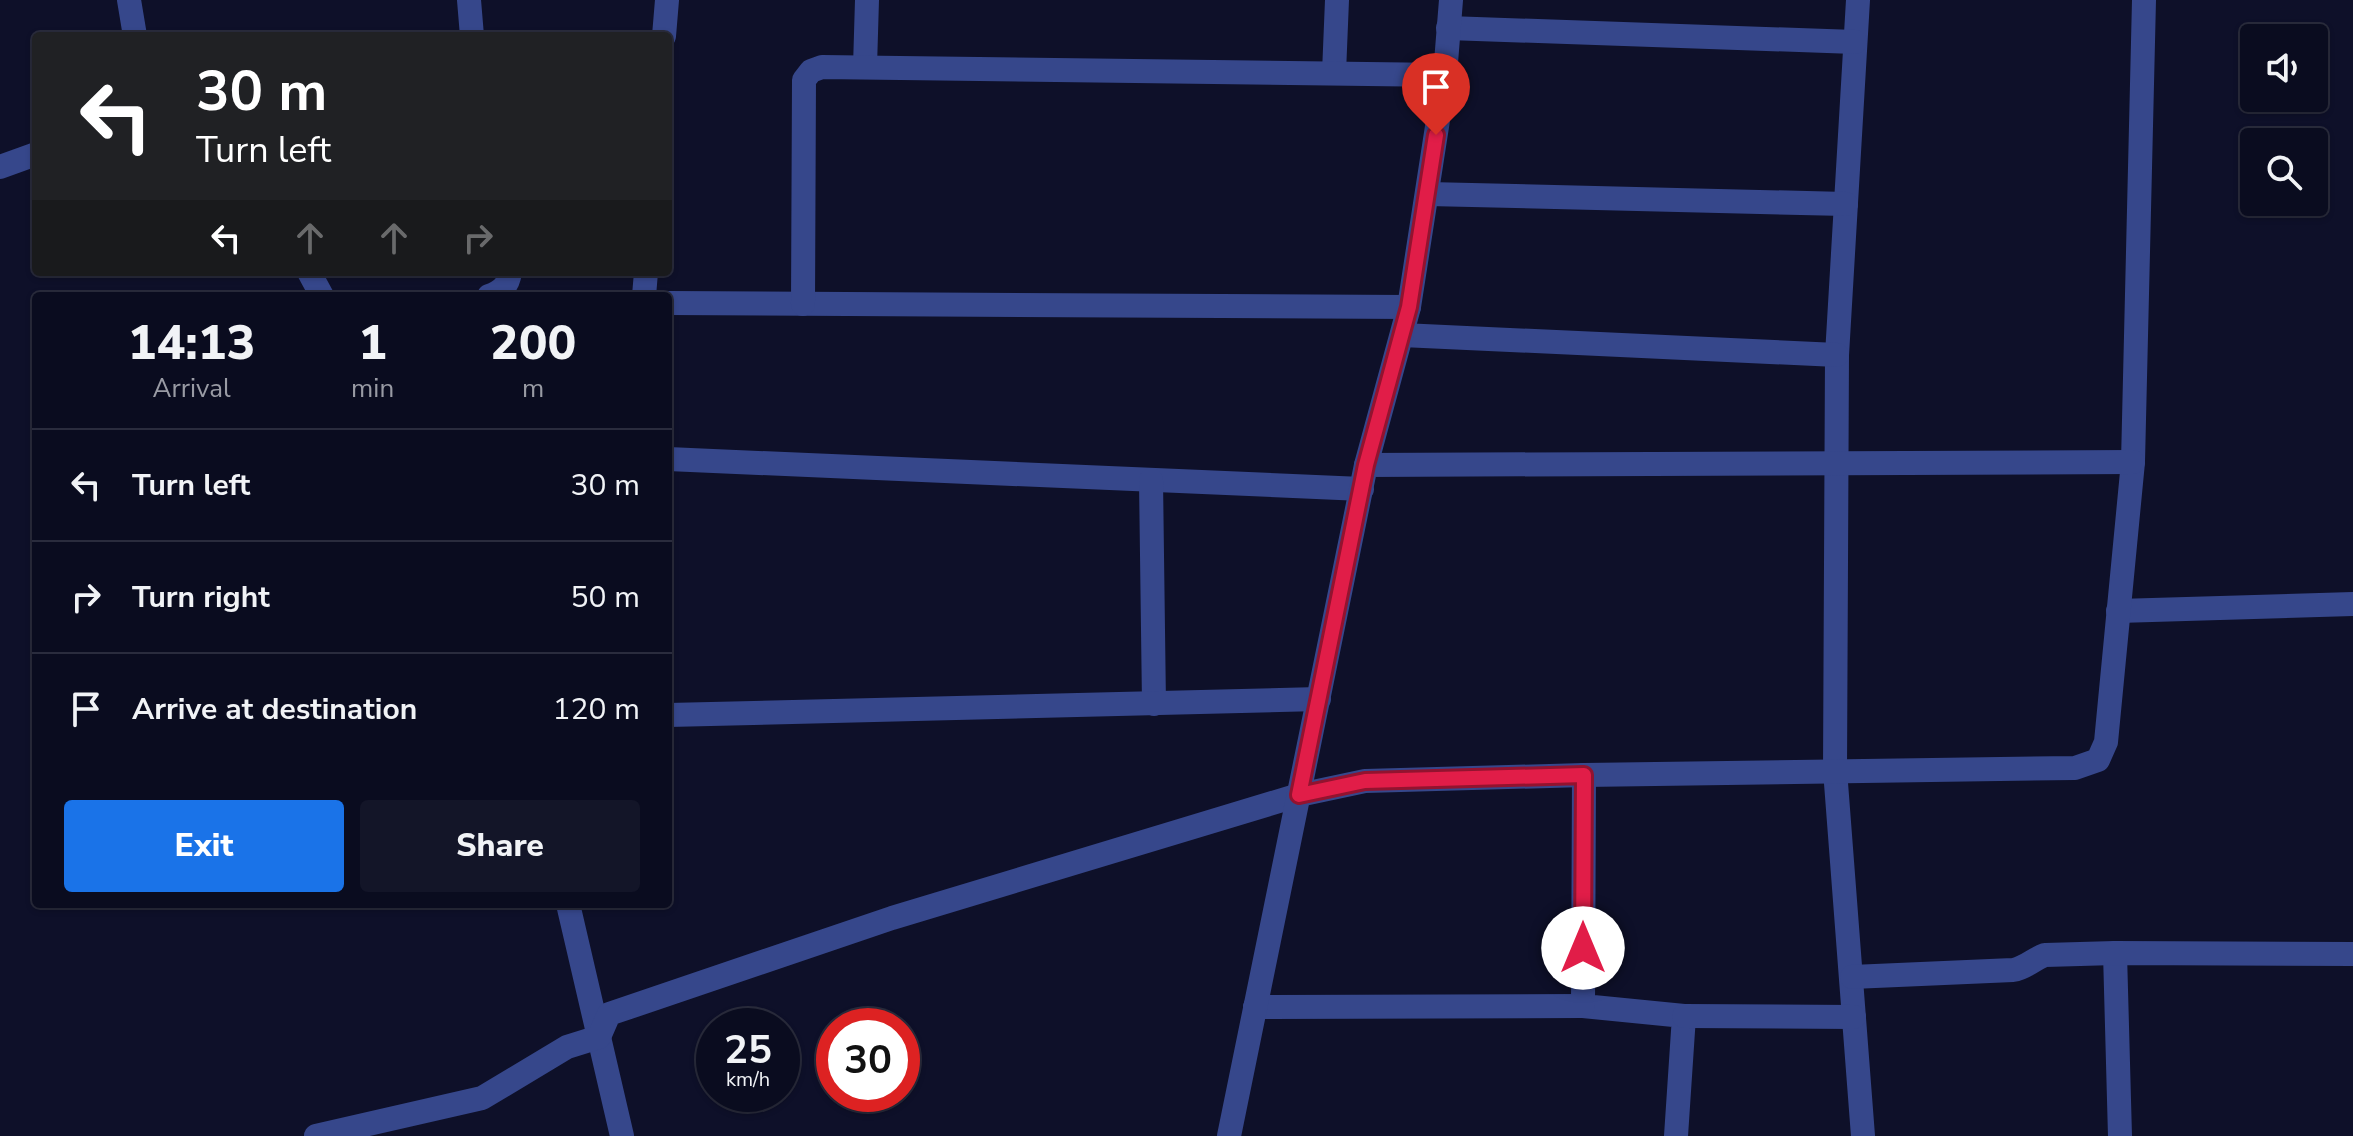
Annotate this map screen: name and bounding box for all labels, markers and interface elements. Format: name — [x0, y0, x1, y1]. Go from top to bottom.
map controls — [2240, 24, 2328, 216]
button: sound — [2240, 24, 2328, 112]
text: 30 m — [196, 53, 327, 130]
pin — [1402, 53, 1470, 135]
icon: left — [64, 64, 168, 168]
icon: arrive — [1414, 65, 1458, 109]
text: Turn left — [196, 126, 331, 175]
button: search — [2240, 128, 2328, 216]
icon: left — [204, 216, 248, 260]
icon: ahead — [288, 216, 332, 260]
icon: ahead — [372, 216, 416, 260]
icon: right — [456, 216, 500, 260]
text: 14:13 — [128, 310, 255, 376]
text: 1 — [358, 310, 387, 376]
text: 200 — [490, 310, 576, 376]
text: Arrival — [152, 371, 231, 406]
text: min — [351, 371, 394, 406]
text: m — [522, 371, 544, 406]
icon: left — [64, 463, 108, 507]
text: Turn left — [132, 465, 250, 506]
text: 30 m — [571, 465, 640, 506]
icon: right — [64, 575, 108, 619]
text: Turn right — [132, 577, 270, 618]
text: 50 m — [571, 577, 640, 618]
icon: arrive — [64, 687, 108, 731]
text: Arrive at destination — [132, 689, 417, 730]
text: 120 m — [553, 689, 640, 730]
button: Exit — [64, 800, 344, 892]
button: Share — [360, 800, 640, 892]
position arrow — [1541, 906, 1625, 990]
speed limit sign: 30 — [816, 1008, 920, 1112]
text: 25 — [724, 1023, 772, 1077]
text: km/h — [726, 1066, 770, 1093]

